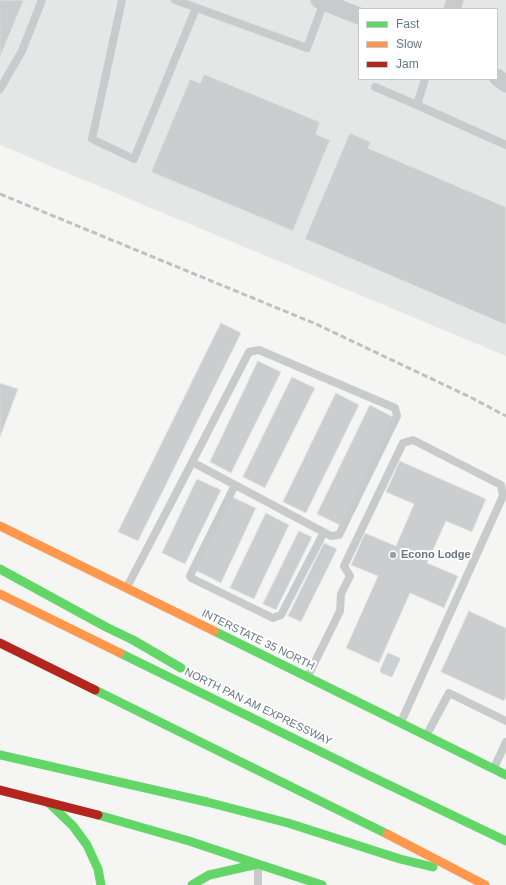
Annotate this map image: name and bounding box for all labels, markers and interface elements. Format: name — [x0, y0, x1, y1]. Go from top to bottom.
legend — [358, 8, 498, 80]
text: Fast — [396, 17, 419, 31]
text: Slow — [396, 37, 422, 51]
text: Jam — [396, 57, 419, 71]
place label: Econo Lodge — [401, 548, 471, 562]
marker: Econo Lodge — [388, 550, 398, 560]
street label: INTERSTATE 35 NORTH — [199, 607, 317, 673]
street label: NORTH PAN AM EXPRESSWAY — [182, 666, 334, 748]

